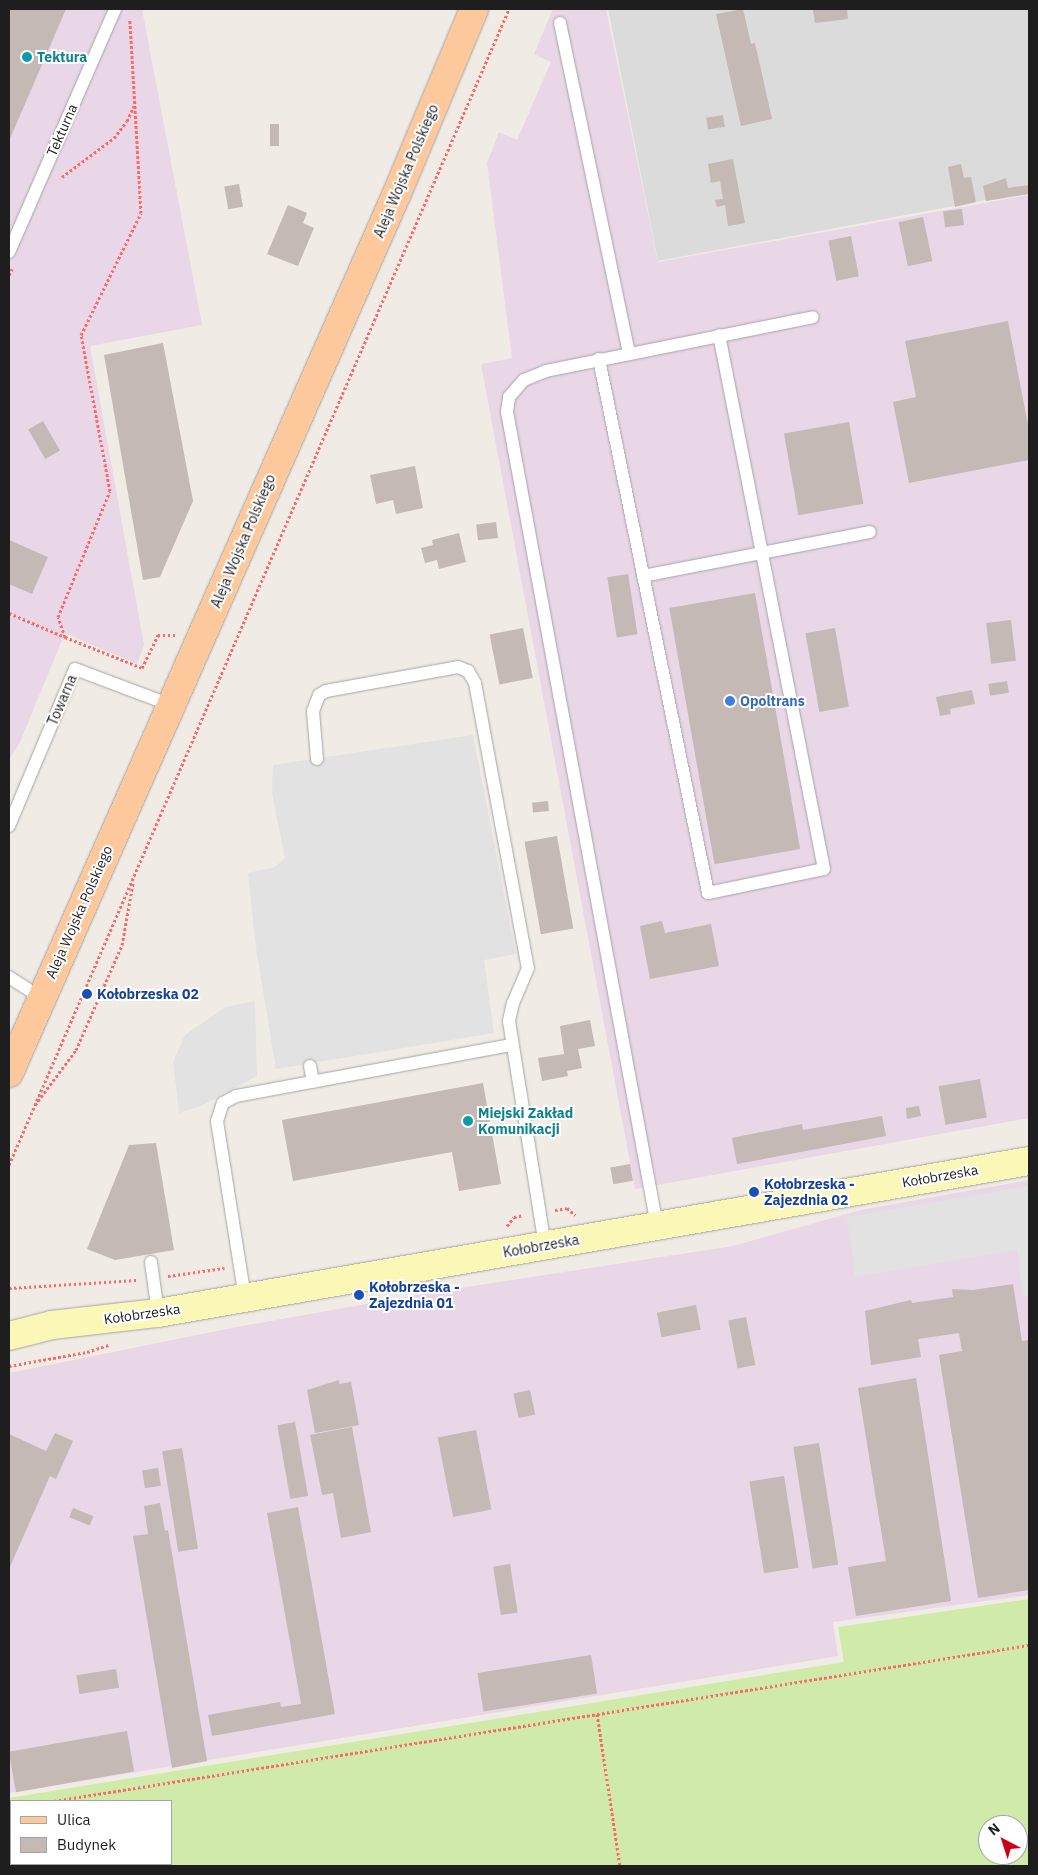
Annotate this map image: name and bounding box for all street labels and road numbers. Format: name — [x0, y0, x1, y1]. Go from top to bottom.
street label: Tekturna — [43, 101, 81, 159]
street label: Aleja Wojska Polskiego — [370, 102, 442, 240]
street label: Aleja Wojska Polskiego — [207, 472, 279, 610]
street label: Towarna — [44, 672, 80, 728]
street label: Aleja Wojska Polskiego — [42, 843, 116, 981]
street label: Kołobrzeska — [901, 1161, 979, 1191]
street label: Kołobrzeska — [502, 1231, 580, 1261]
street label: Kołobrzeska — [103, 1300, 181, 1328]

